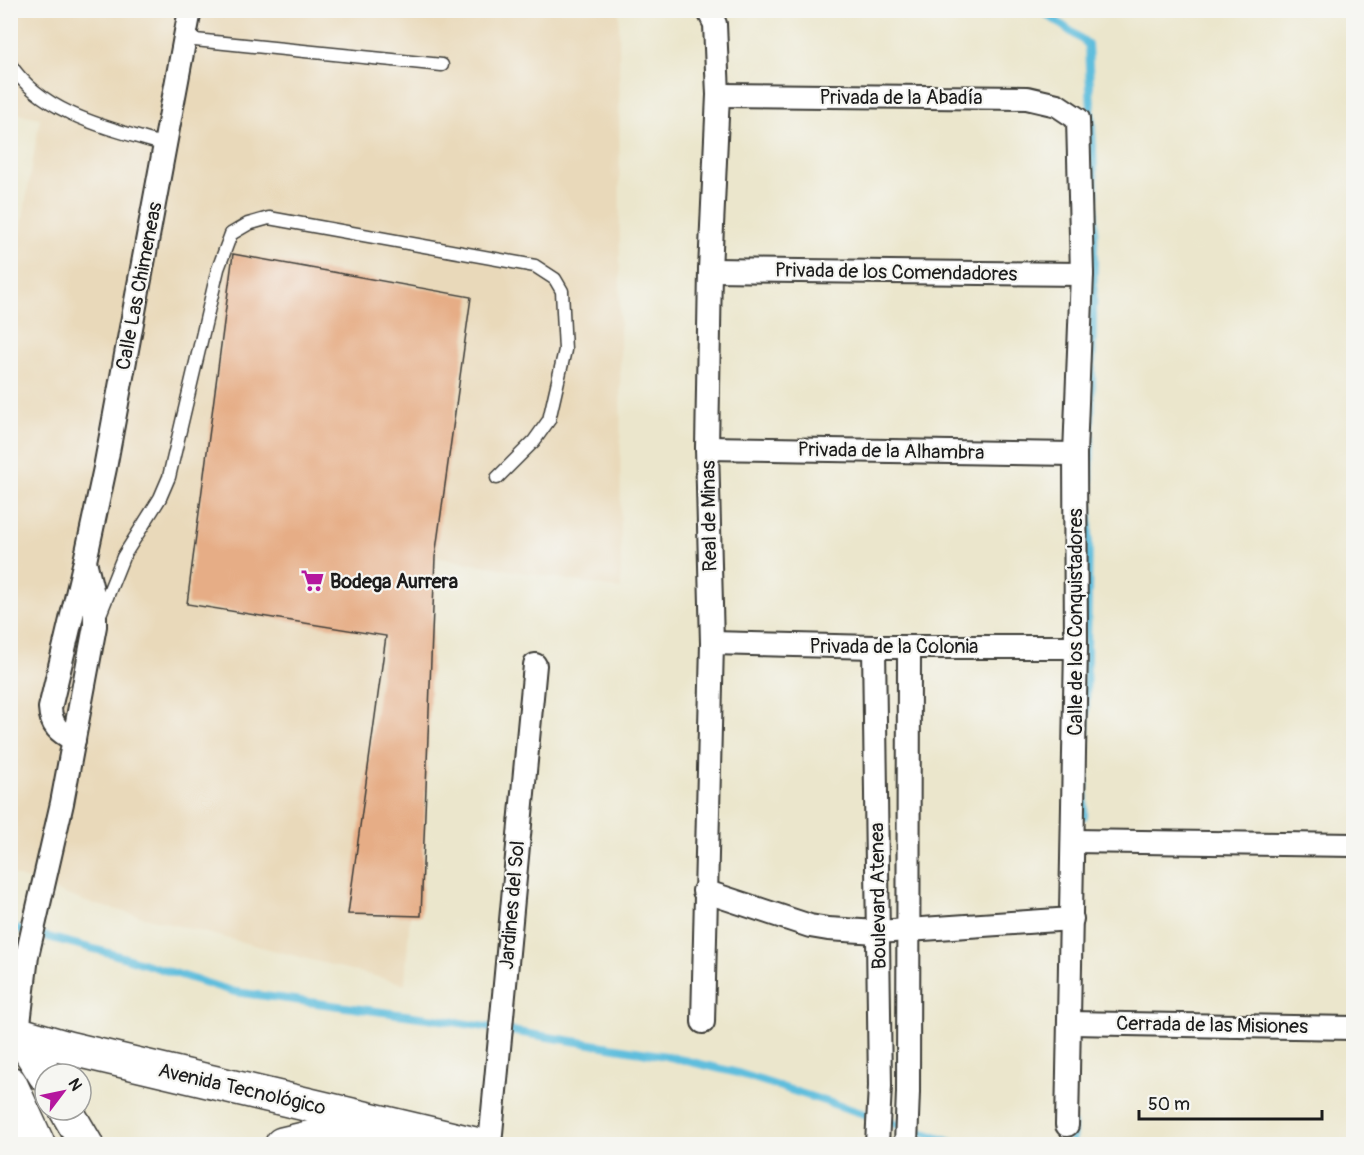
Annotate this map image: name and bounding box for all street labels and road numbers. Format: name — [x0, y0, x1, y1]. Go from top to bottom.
street label: Privada de la Abadía — [819, 85, 983, 110]
street label: Calle Las Chimeneas — [110, 200, 168, 372]
street label: Privada de los Comendadores — [775, 257, 1017, 287]
street label: Privada de la Alhambra — [797, 437, 985, 465]
street label: Real de Minas — [696, 460, 722, 572]
street label: Calle de los Conquistadores — [1063, 508, 1088, 736]
street label: Privada de la Colonia — [810, 634, 978, 659]
street label: Boulevard Atenea — [864, 822, 892, 970]
street label: Jardines del Sol — [494, 839, 530, 971]
street label: Cerrada de las Misiones — [1116, 1011, 1308, 1039]
street label: Avenida Tecnológico — [156, 1058, 328, 1120]

